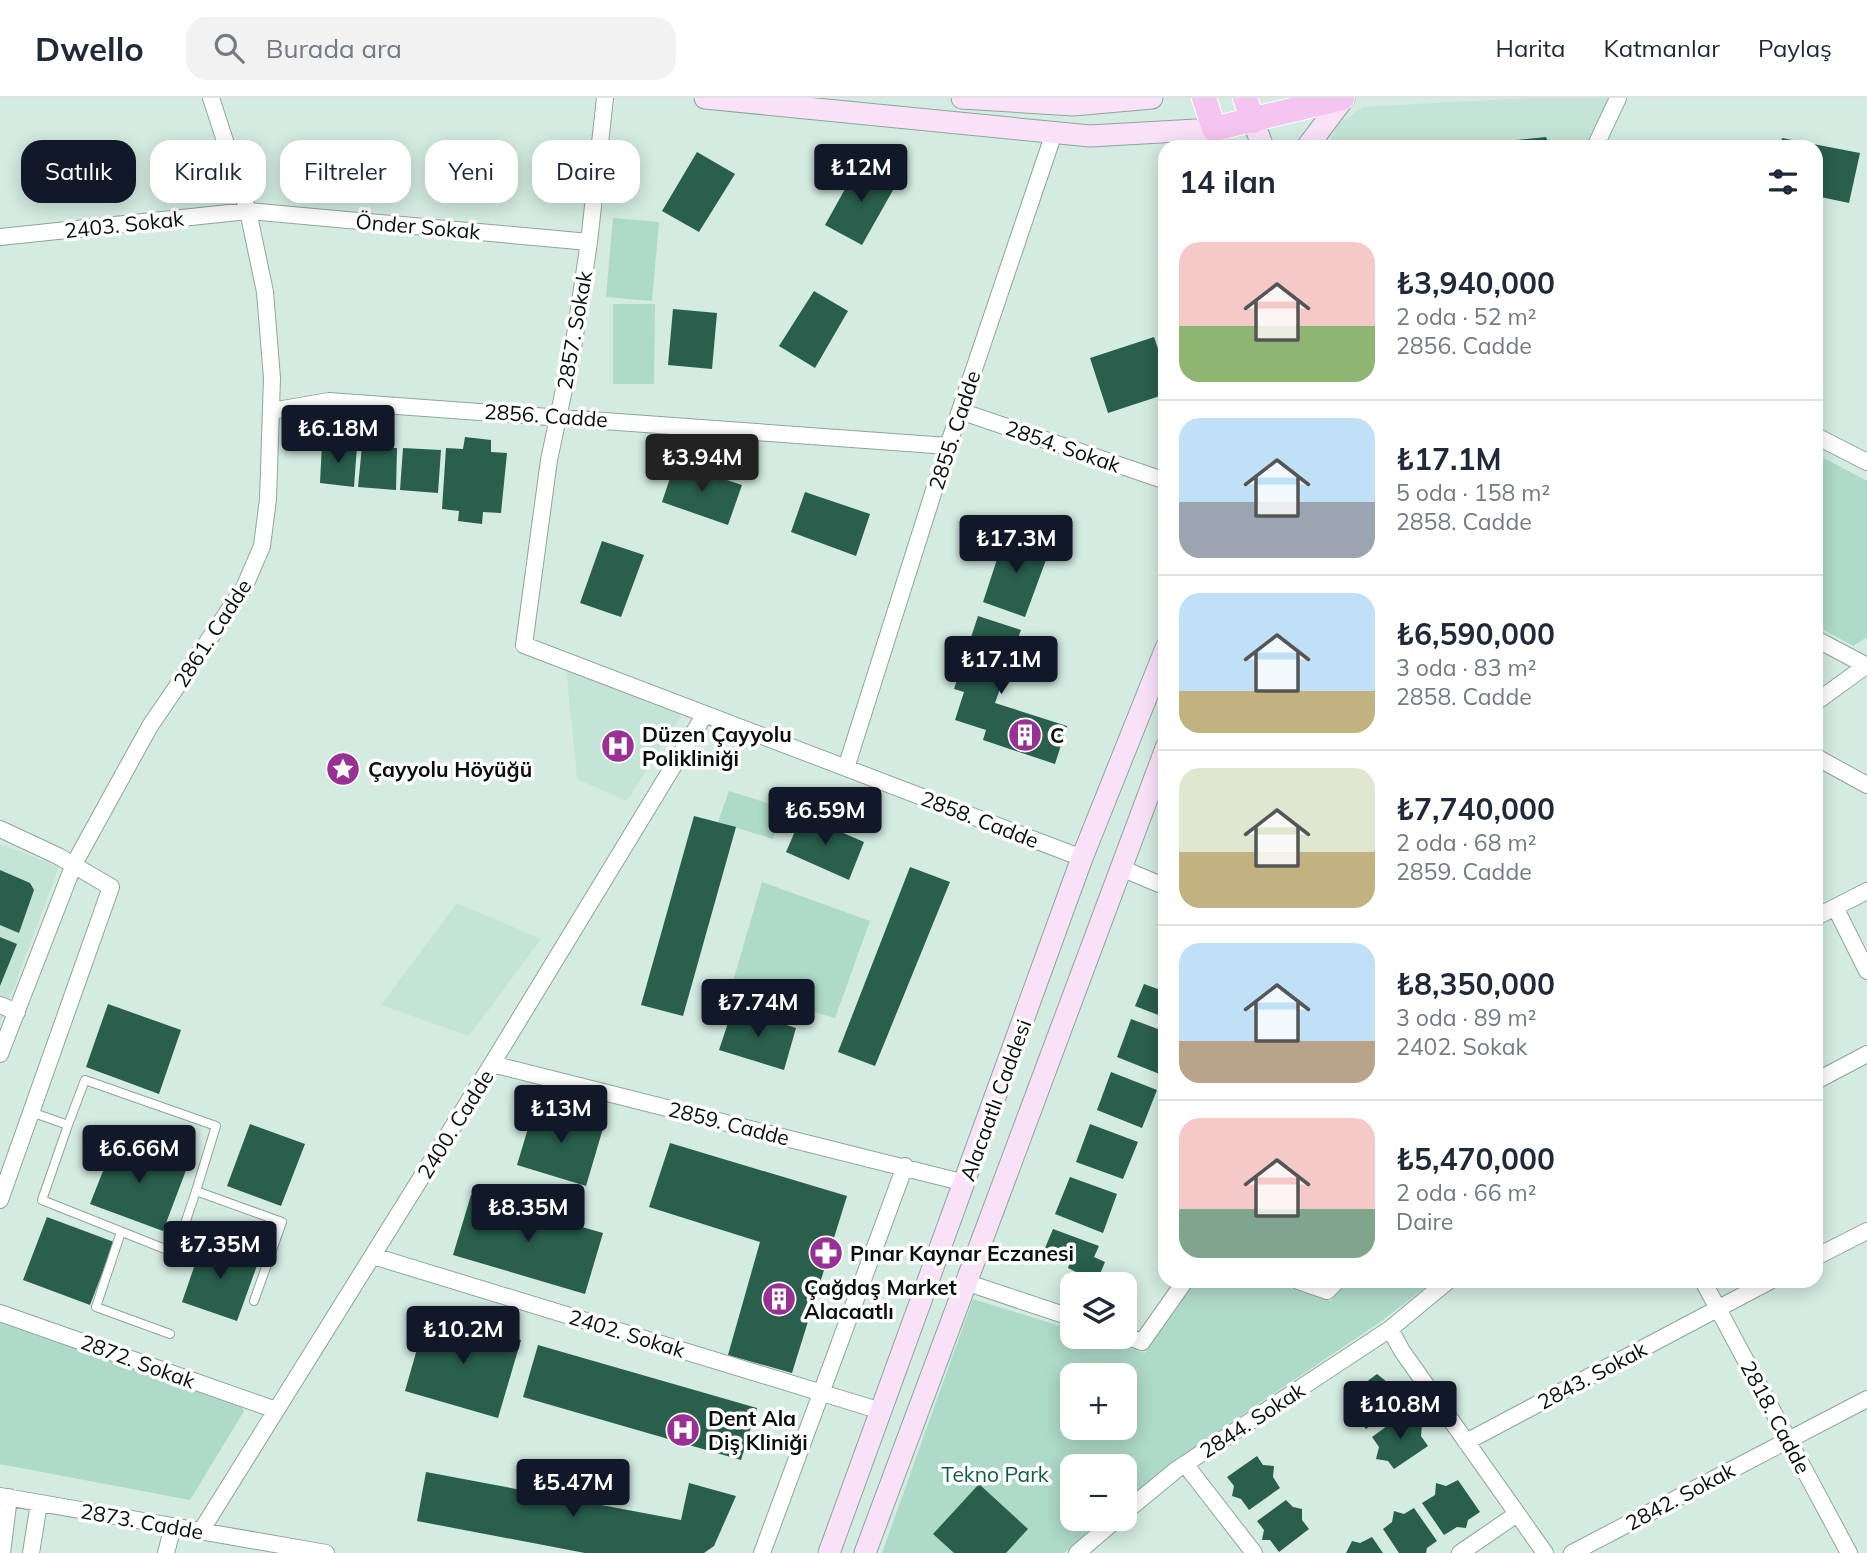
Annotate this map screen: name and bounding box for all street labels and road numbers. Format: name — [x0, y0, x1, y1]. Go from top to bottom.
street label: 2403. Sokak — [63, 205, 185, 243]
street label: Önder Sokak — [355, 208, 481, 244]
street label: 2857. Sokak — [551, 269, 597, 391]
street label: 2855. Cadde — [922, 367, 986, 493]
street label: 2856. Cadde — [483, 398, 609, 432]
street label: 2854. Sokak — [1002, 414, 1124, 478]
street label: 2861. Cadde — [167, 574, 257, 692]
street label: 2858. Cadde — [917, 785, 1043, 853]
street label: Alacaatlı Caddesi — [954, 1016, 1036, 1184]
street label: 2400. Cadde — [411, 1065, 499, 1183]
street label: 2859. Cadde — [666, 1095, 792, 1151]
street label: 2402. Sokak — [566, 1303, 688, 1363]
street label: 2872. Sokak — [77, 1328, 199, 1394]
street label: 2843. Sokak — [1533, 1335, 1651, 1415]
street label: 2818. Cadde — [1735, 1356, 1817, 1478]
street label: 2844. Sokak — [1195, 1376, 1309, 1464]
street label: 2842. Sokak — [1621, 1456, 1739, 1536]
street label: 2873. Cadde — [79, 1497, 205, 1545]

